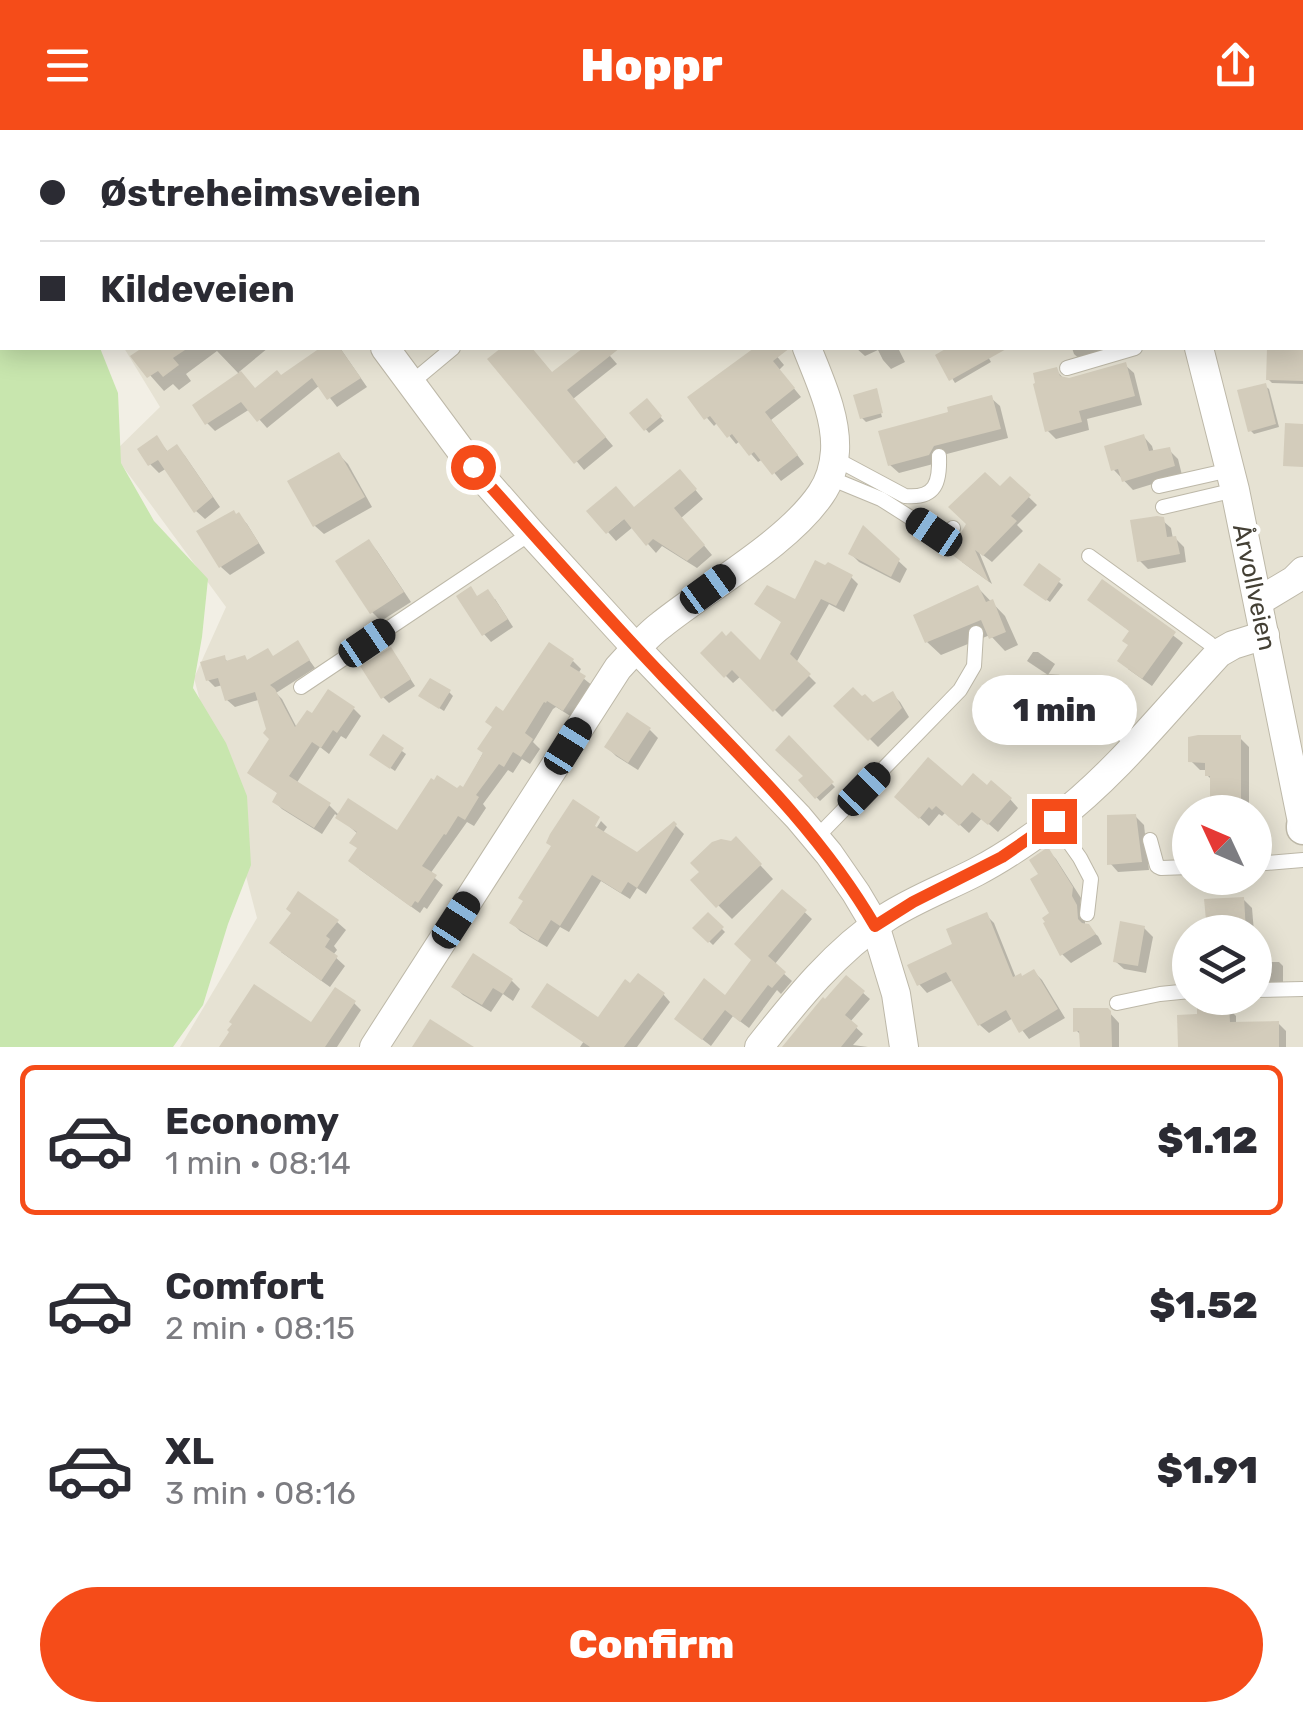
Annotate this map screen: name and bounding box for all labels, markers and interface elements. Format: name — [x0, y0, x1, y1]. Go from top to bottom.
icon: menu — [40, 38, 95, 93]
icon: share — [1208, 38, 1263, 93]
text: Hoppr — [580, 39, 723, 92]
text: Østreheimsveien — [100, 170, 421, 216]
text: Kildeveien — [100, 266, 295, 312]
route start — [451, 445, 496, 490]
car — [901, 503, 967, 561]
street label: Årvollveien — [1227, 521, 1282, 653]
car — [675, 559, 741, 619]
car — [334, 614, 400, 672]
callout: 1 min — [972, 676, 1136, 746]
text: 1 min — [1013, 691, 1096, 729]
car — [539, 713, 597, 779]
car — [832, 757, 896, 821]
north arrow — [1172, 795, 1272, 895]
map controls — [1172, 795, 1272, 1015]
route end — [1032, 799, 1077, 844]
car — [427, 887, 485, 953]
button: layers — [1172, 915, 1272, 1015]
icon: car — [45, 1095, 135, 1185]
text: Economy — [165, 1098, 339, 1144]
text: $1.12 — [1157, 1117, 1258, 1163]
text: 1 min · 08:14 — [165, 1144, 351, 1182]
icon: car — [45, 1260, 135, 1350]
text: Comfort — [165, 1263, 324, 1309]
text: $1.52 — [1149, 1282, 1258, 1328]
text: 2 min · 08:15 — [165, 1309, 355, 1347]
icon: car — [45, 1425, 135, 1515]
text: XL — [165, 1428, 214, 1474]
text: $1.91 — [1157, 1447, 1258, 1493]
text: 3 min · 08:16 — [165, 1474, 356, 1512]
button: Confirm — [40, 1587, 1263, 1702]

